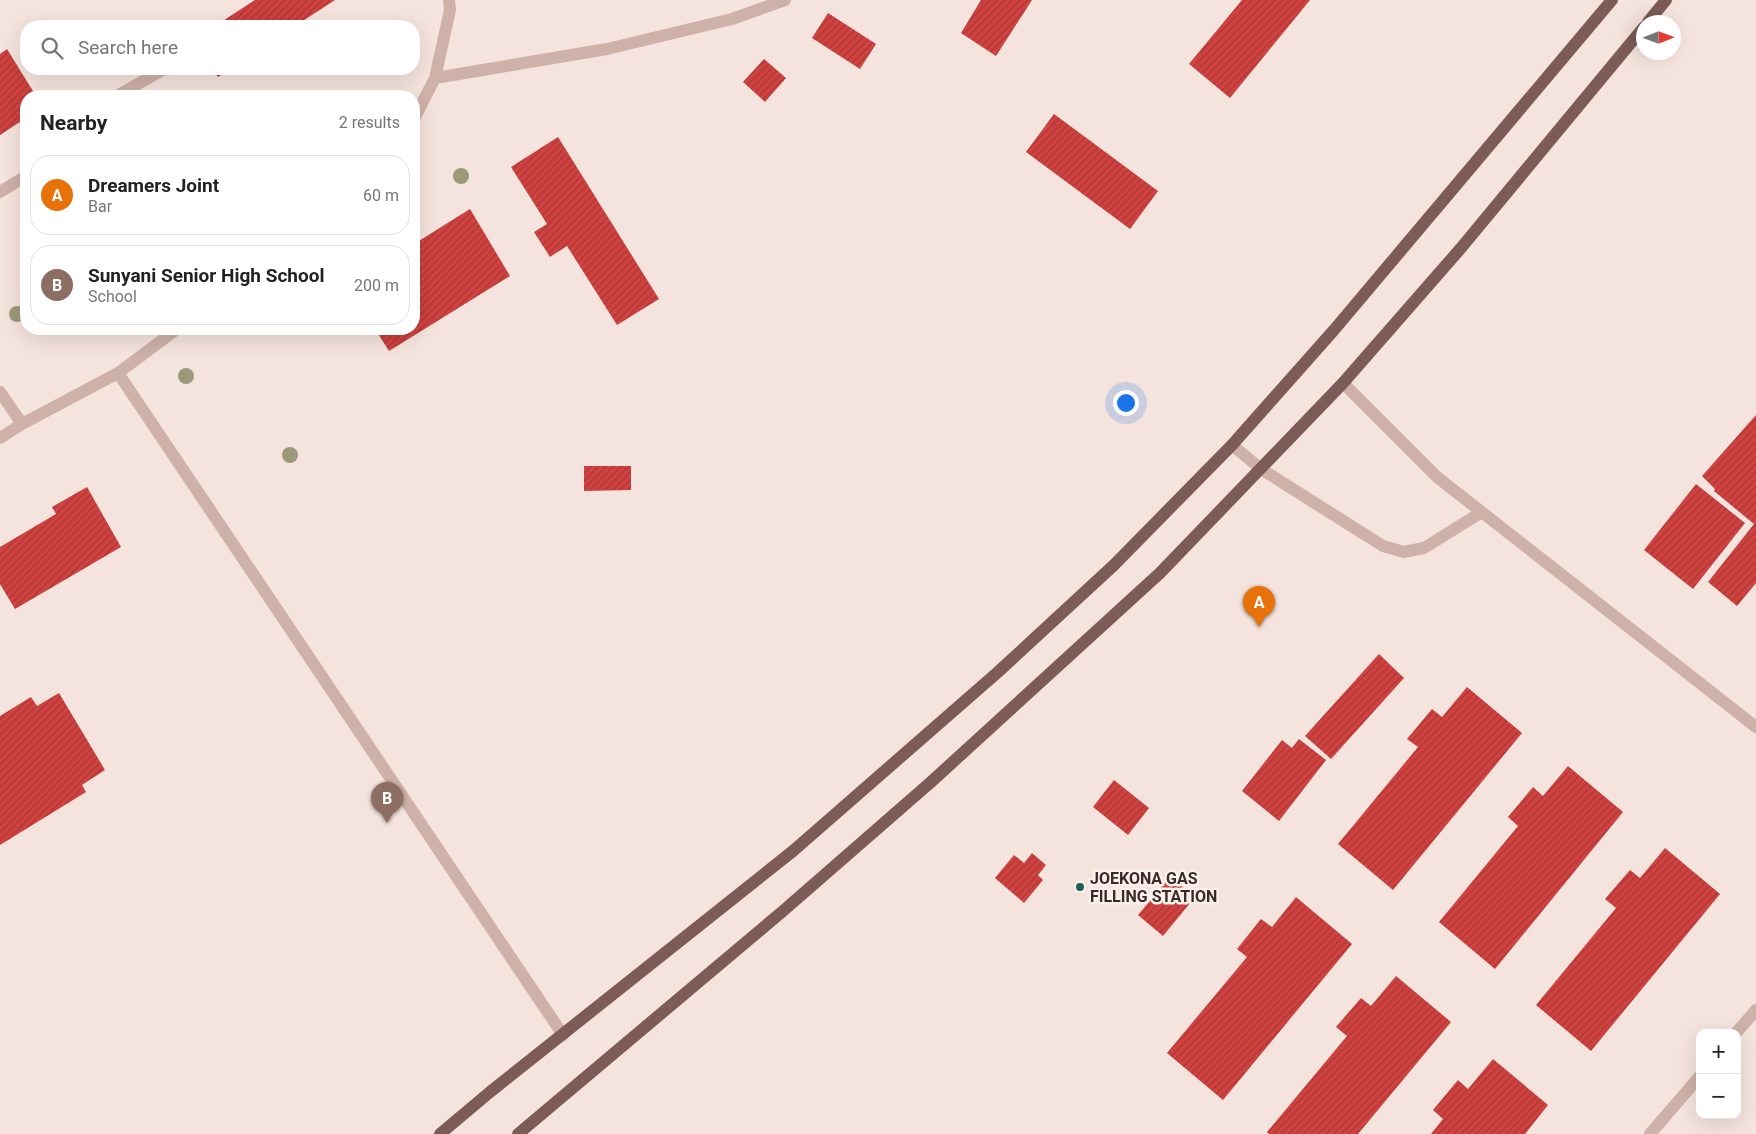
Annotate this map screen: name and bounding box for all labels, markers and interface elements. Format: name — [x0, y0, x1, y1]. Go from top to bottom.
north arrow — [1636, 15, 1681, 60]
search box — [20, 20, 420, 75]
icon: search — [38, 34, 66, 62]
text: Search here — [78, 36, 178, 59]
text: Nearby — [40, 111, 107, 135]
text: 2 results — [339, 113, 400, 132]
text: Dreamers Joint — [88, 174, 219, 197]
text: A — [52, 186, 62, 205]
text: 60 m — [363, 186, 399, 205]
text: Bar — [88, 197, 112, 216]
text: Sunyani Senior High School — [88, 264, 324, 287]
text: B — [52, 276, 62, 295]
text: 200 m — [354, 276, 399, 295]
text: School — [88, 287, 137, 306]
your location — [1113, 390, 1139, 416]
pin: A — [1243, 586, 1275, 627]
pin: B — [371, 782, 403, 823]
place label: JOEKONA GAS FILLING STATION — [1090, 869, 1217, 906]
marker: JOEKONA GAS FILLING STATION — [1074, 881, 1086, 893]
map controls — [1696, 1029, 1741, 1119]
button: + — [1696, 1029, 1741, 1074]
button: − — [1696, 1074, 1741, 1119]

